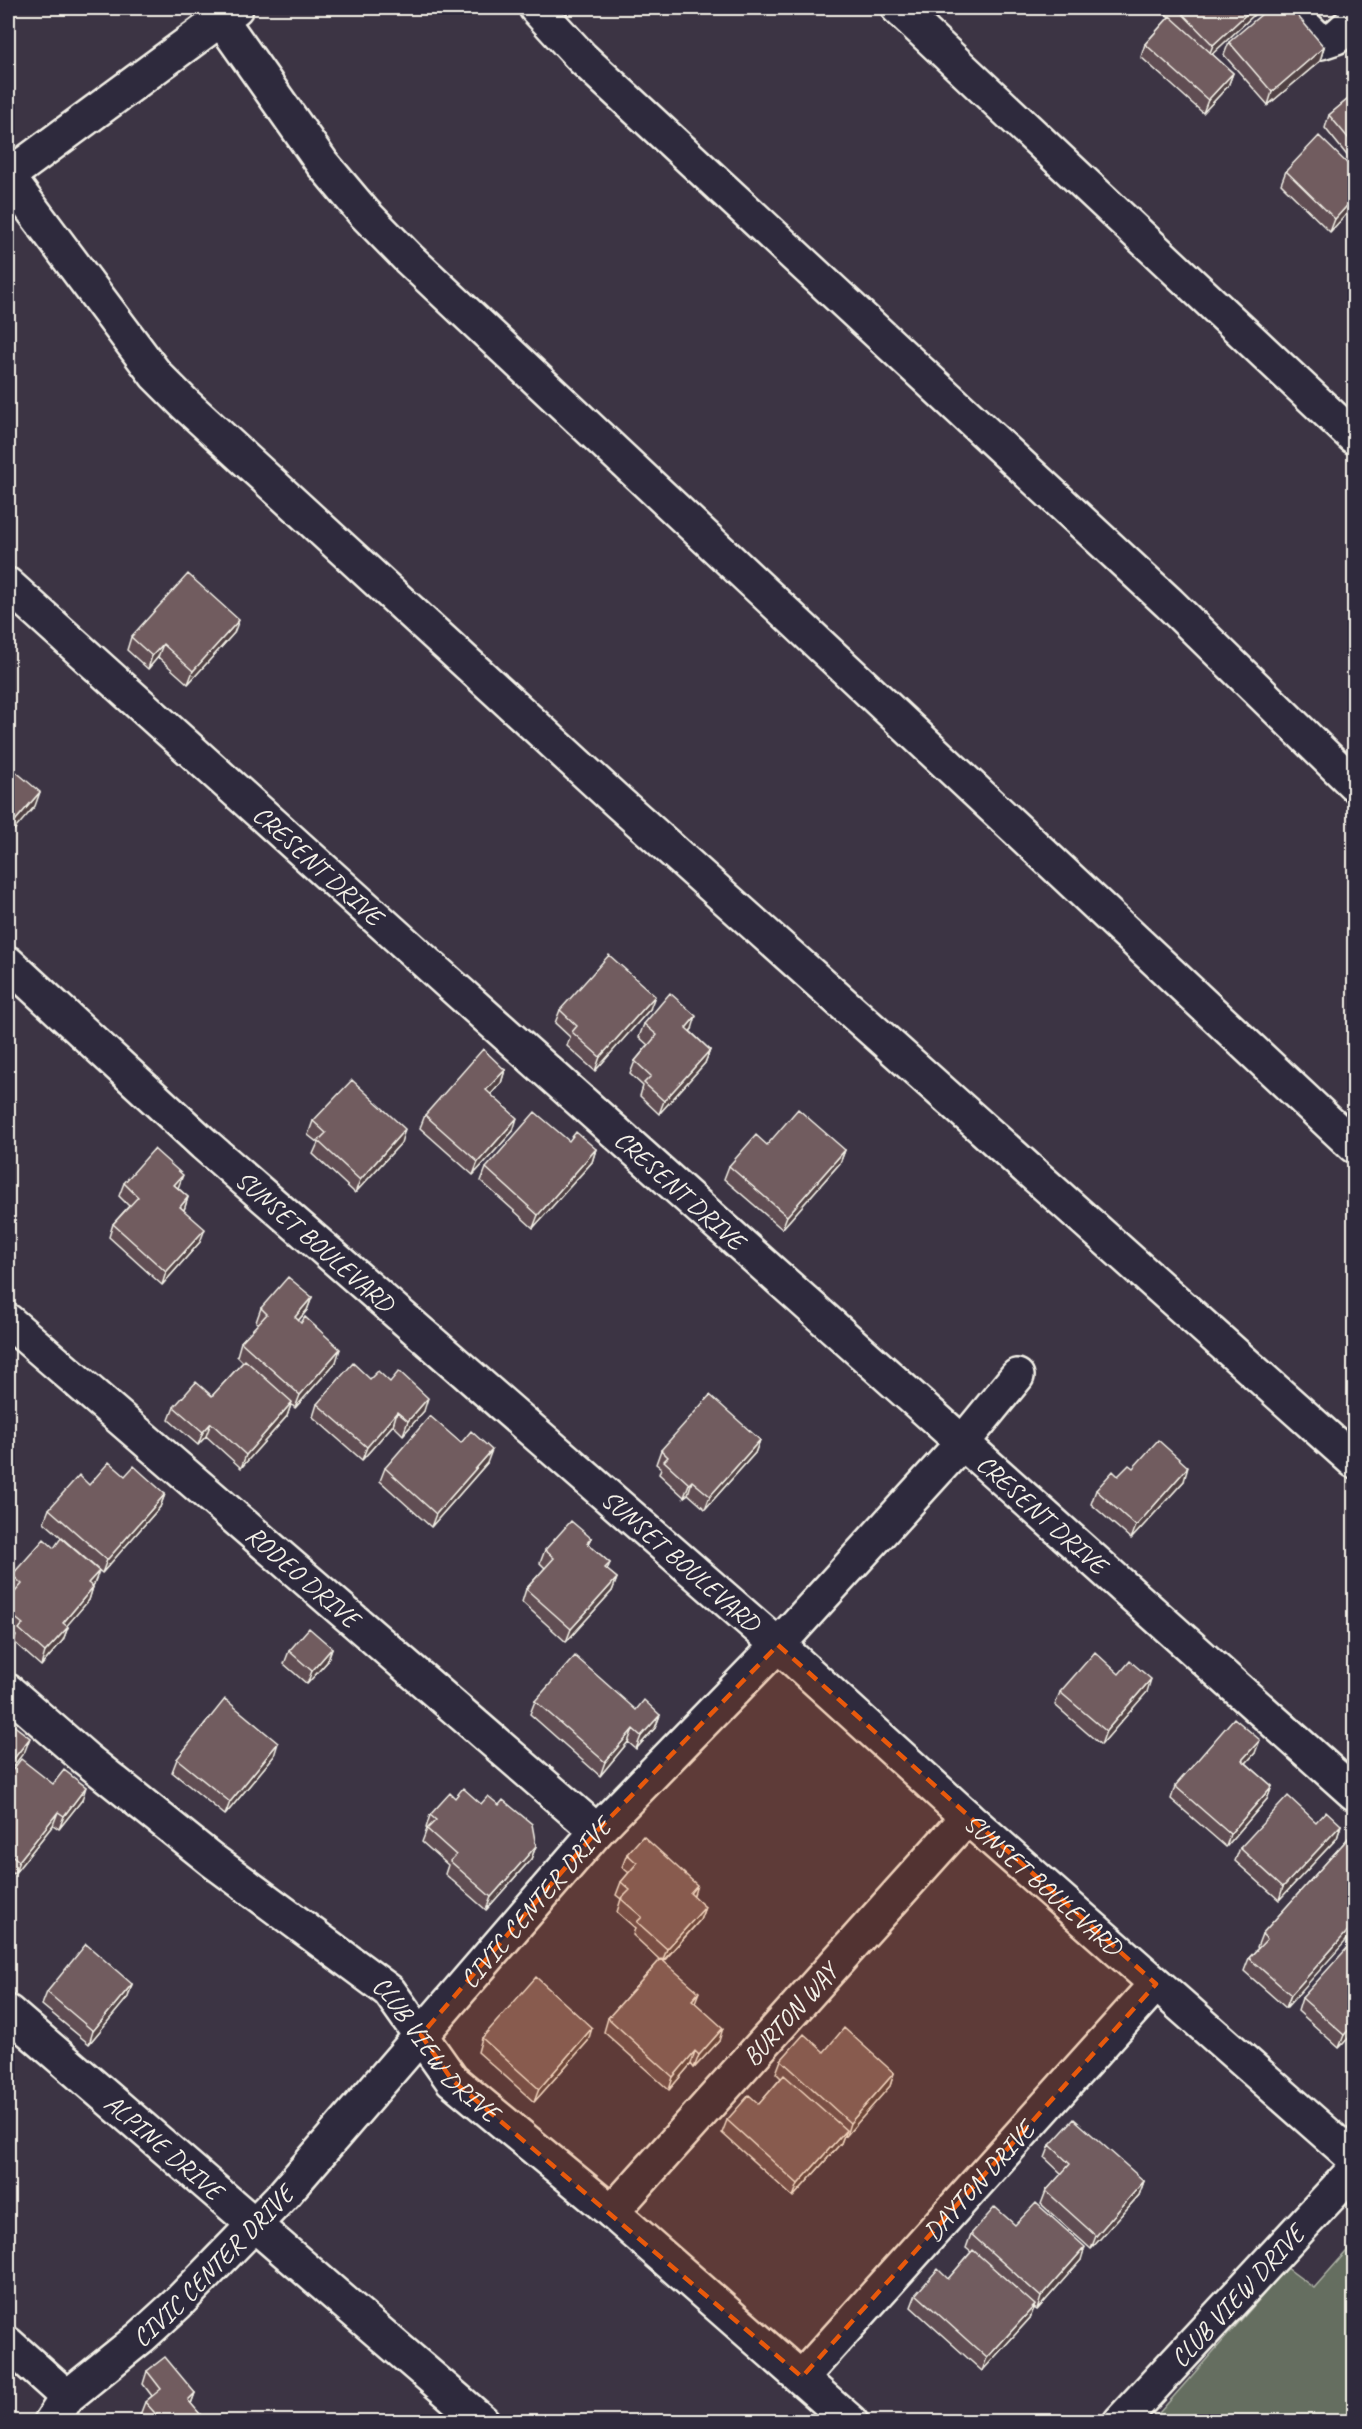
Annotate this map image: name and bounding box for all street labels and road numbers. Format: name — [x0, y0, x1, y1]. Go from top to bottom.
street label: CRESENT DRIVE — [246, 798, 392, 935]
street label: CRESENT DRIVE — [607, 1123, 754, 1259]
street label: SUNSET BOULEVARD — [228, 1163, 403, 1321]
street label: CRESENT DRIVE — [970, 1447, 1116, 1583]
street label: SUNSET BOULEVARD — [595, 1483, 769, 1641]
street label: RODEO DRIVE — [239, 1518, 369, 1637]
street label: SUNSET BOULEVARD — [957, 1806, 1131, 1965]
street label: CIVIC CENTER DRIVE — [453, 1808, 621, 1995]
street label: BURTON WAY — [735, 1953, 847, 2073]
street label: CLUB VIEW DRIVE — [366, 1969, 509, 2132]
street label: ALPINE DRIVE — [98, 2087, 232, 2210]
street label: DAYTON DRIVE — [916, 2112, 1044, 2248]
street label: CIVIC CENTER DRIVE — [126, 2176, 303, 2354]
street label: CLUB VIEW DRIVE — [1163, 2216, 1314, 2374]

